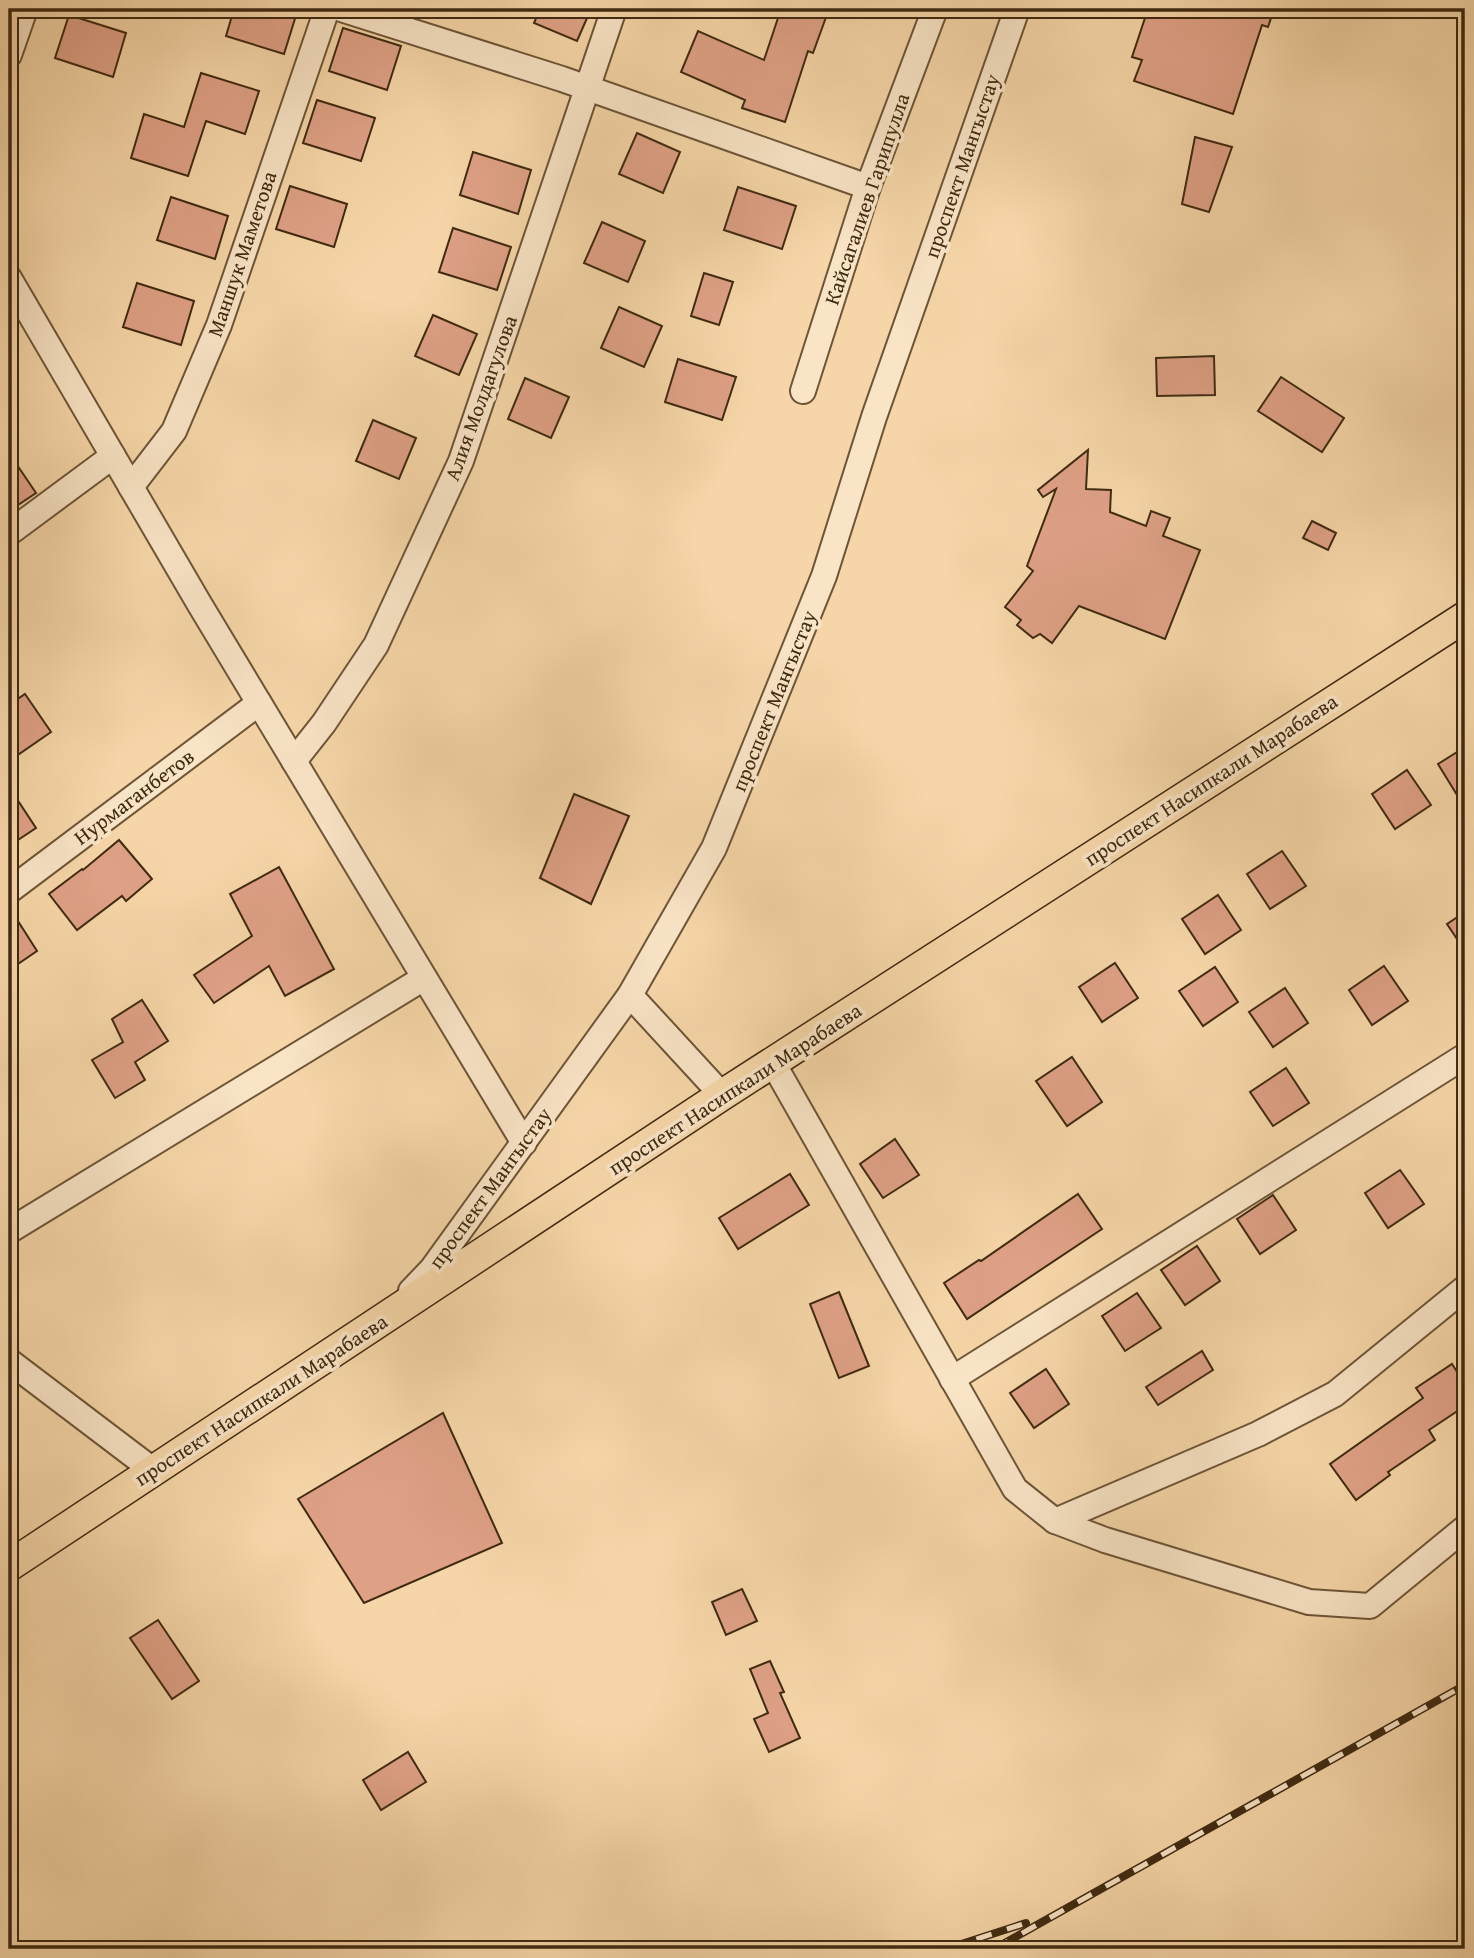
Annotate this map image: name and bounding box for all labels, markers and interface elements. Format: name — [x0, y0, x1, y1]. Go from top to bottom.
street label: проспект Мангыстау — [915, 69, 1008, 262]
street label: Кайсагалиев Гарипулла — [816, 89, 917, 309]
street label: Маншук Маметова — [199, 167, 284, 341]
street label: Алия Молдагулова — [436, 311, 525, 485]
street label: проспект Мангыстау — [723, 605, 824, 796]
street label: проспект Насипкали Марабаева — [1078, 686, 1344, 873]
street label: Нурмаганбетов — [67, 741, 200, 852]
street label: проспект Насипкали Марабаева — [602, 995, 868, 1182]
street label: проспект Мангыстау — [420, 1100, 559, 1275]
street label: проспект Насипкали Марабаева — [128, 1306, 394, 1493]

